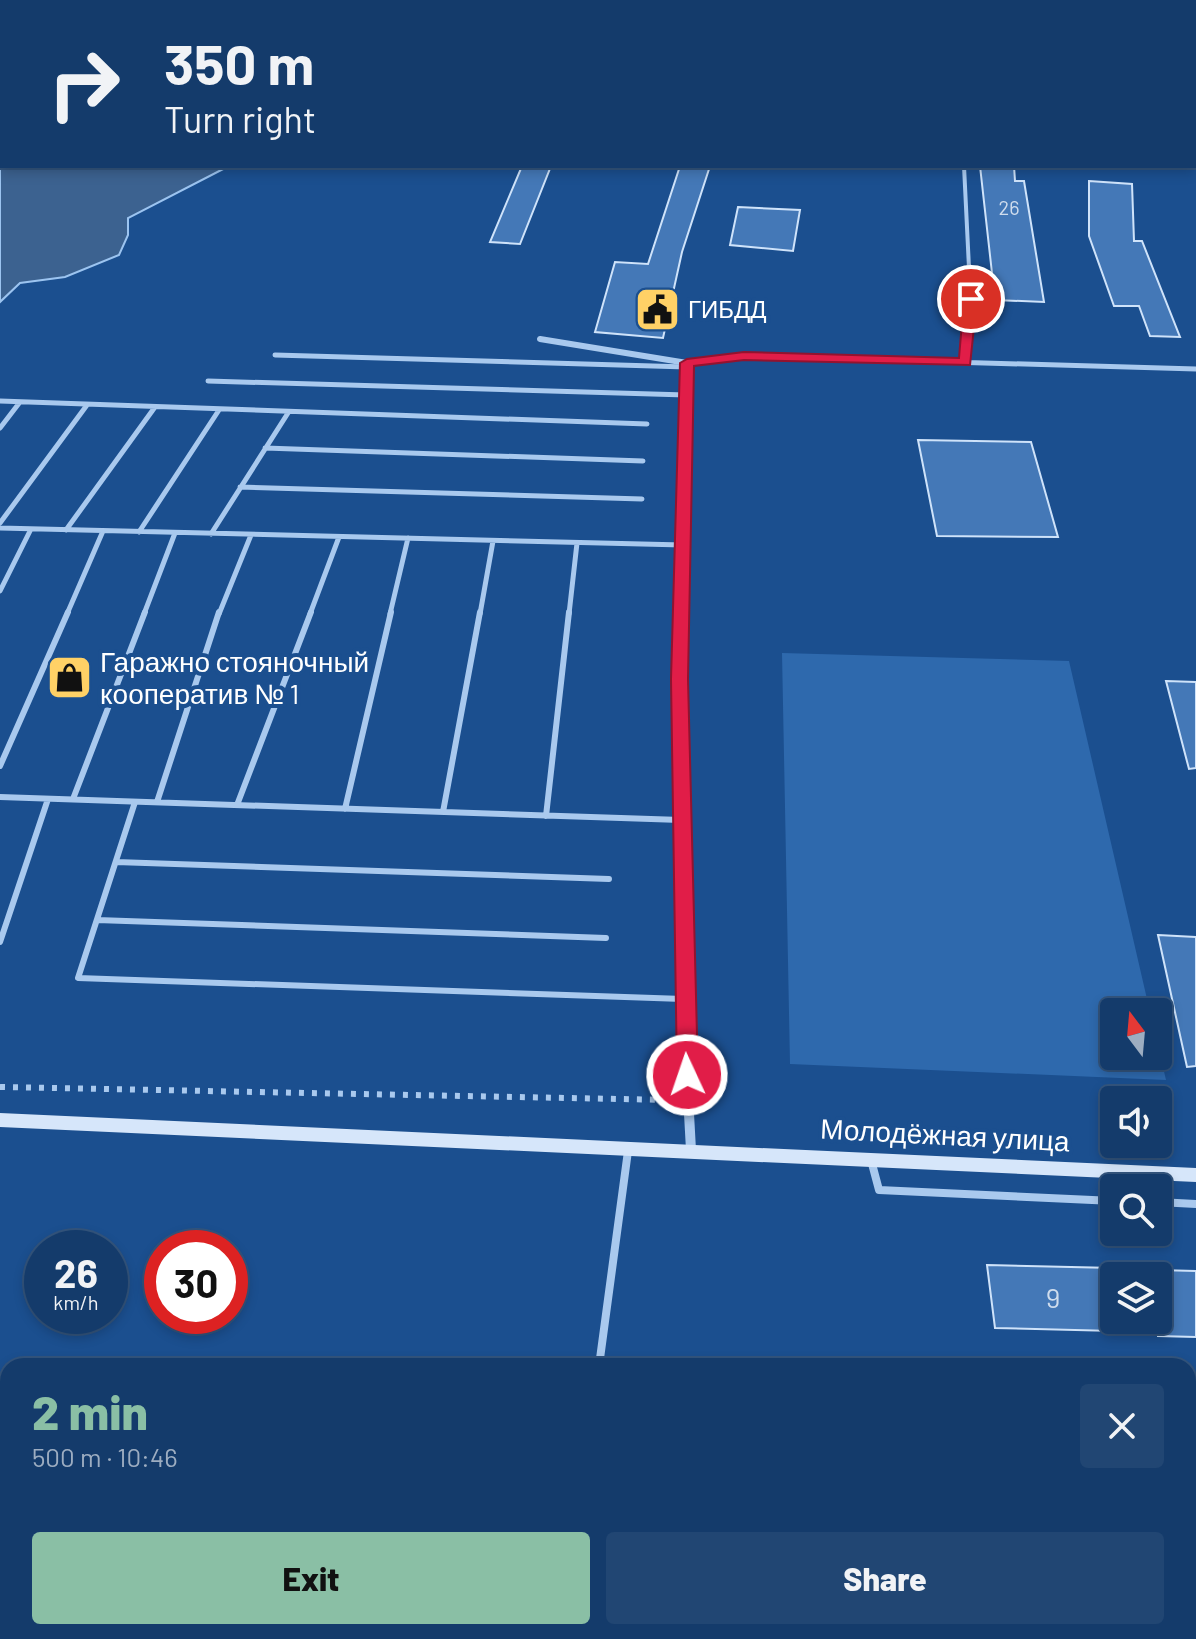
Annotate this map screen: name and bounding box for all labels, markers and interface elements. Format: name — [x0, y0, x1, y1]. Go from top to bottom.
text: 350 m — [164, 29, 314, 96]
icon: right — [32, 32, 136, 136]
text: Turn right — [164, 97, 316, 140]
house number: 26 — [998, 195, 1020, 219]
pin — [937, 265, 1005, 333]
icon: arrive — [949, 277, 993, 321]
public building icon: ГИБДД — [633, 286, 681, 334]
place label: ГИБДД — [688, 294, 767, 323]
place label: Гаражно стояночный кооператив № 1 — [100, 644, 369, 710]
shop icon: Гаражно стояночный кооператив № 1 — [45, 654, 93, 702]
north arrow — [1100, 998, 1172, 1070]
map controls — [1100, 998, 1172, 1334]
position arrow — [645, 1033, 729, 1117]
button: sound — [1100, 1086, 1172, 1158]
street label: Молодёжная улица — [820, 1110, 1071, 1158]
button: search — [1100, 1174, 1172, 1246]
speed limit sign: 30 — [144, 1230, 248, 1334]
text: 26 — [54, 1248, 98, 1296]
button: layers — [1100, 1262, 1172, 1334]
house number: 9 — [1046, 1280, 1060, 1314]
text: km/h — [53, 1290, 99, 1314]
text: 2 min — [32, 1382, 148, 1440]
button: close — [1080, 1384, 1164, 1468]
text: 500 m · 10:46 — [32, 1441, 178, 1472]
button: Exit — [32, 1532, 590, 1624]
button: Share — [606, 1532, 1164, 1624]

